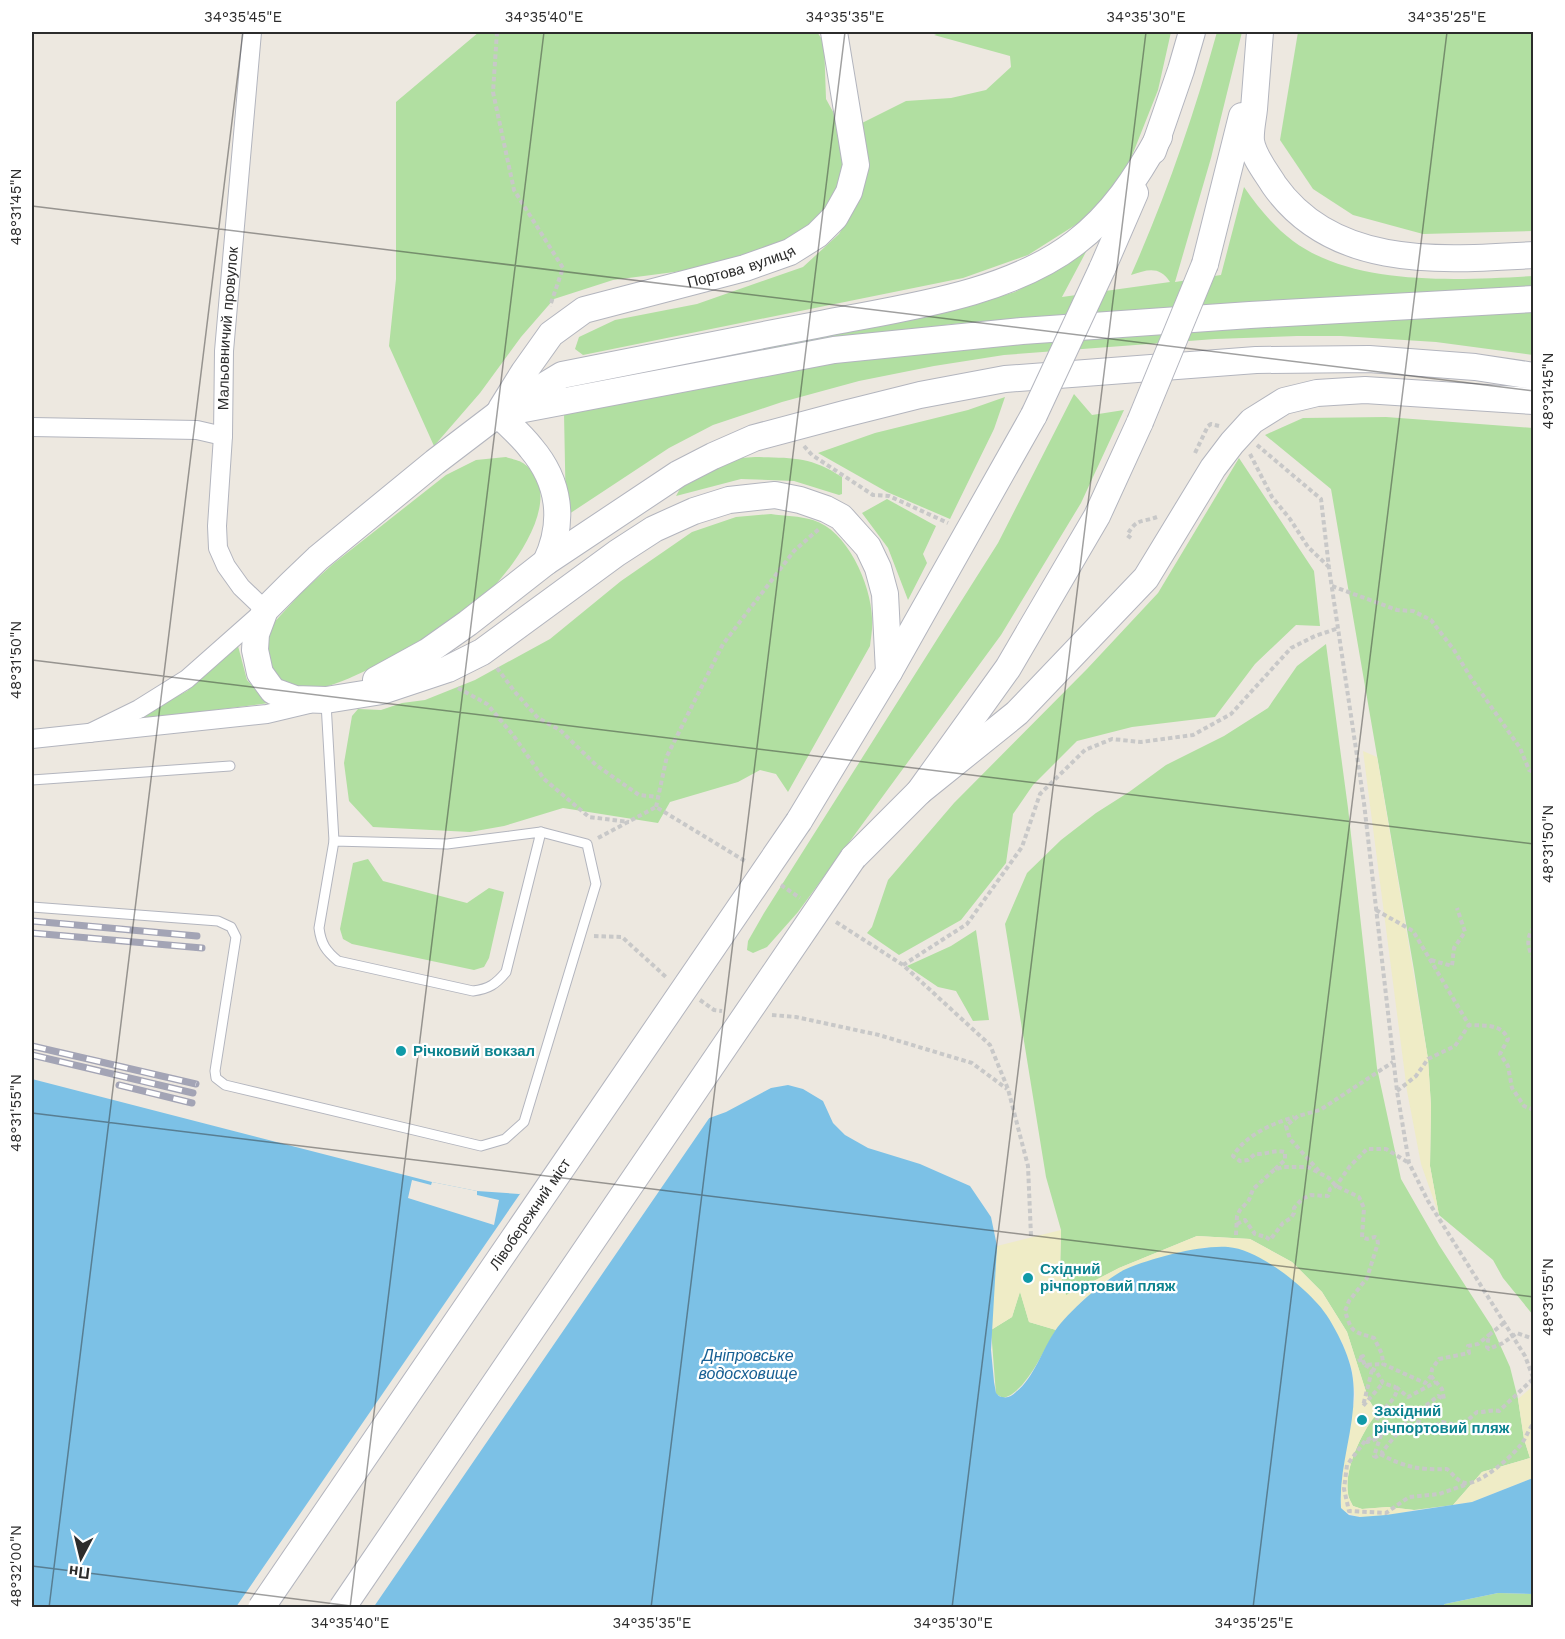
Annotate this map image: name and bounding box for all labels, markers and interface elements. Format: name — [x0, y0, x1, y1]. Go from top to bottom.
text: 34°35'45"E — [204, 8, 282, 26]
text: 34°35'40"E — [505, 8, 583, 26]
text: 34°35'35"E — [806, 8, 884, 26]
text: 34°35'30"E — [1106, 8, 1186, 26]
text: 34°35'25"E — [1408, 8, 1486, 26]
text: 48°31'45"N — [7, 169, 25, 246]
street label: Портова вулиця — [685, 242, 799, 292]
street label: Мальовничий провулок — [214, 246, 242, 410]
text: 48°31'45"N — [1539, 353, 1557, 430]
text: 48°31'50"N — [7, 621, 25, 699]
text: 48°31'50"N — [1539, 805, 1557, 883]
place label: Річковий вокзал — [413, 1042, 535, 1060]
marker: Річковий вокзал — [394, 1044, 408, 1058]
text: 48°31'55"N — [7, 1074, 25, 1152]
street label: Лівобережний міст — [486, 1155, 575, 1273]
text: 48°31'55"N — [1539, 1258, 1557, 1336]
place label: Східний річпортовий пляж — [1040, 1260, 1176, 1295]
marker: Східний річпортовий пляж — [1021, 1271, 1035, 1285]
water label: Дніпровське водосховище — [699, 1346, 797, 1383]
place label: Західний річпортовий пляж — [1374, 1402, 1510, 1437]
marker: Західний річпортовий пляж — [1355, 1413, 1369, 1427]
text: 48°32'00"N — [7, 1525, 25, 1607]
north arrow — [51, 1528, 111, 1588]
text: Пн — [68, 1562, 91, 1583]
text: 34°35'40"E — [311, 1614, 389, 1632]
text: 34°35'35"E — [613, 1614, 691, 1632]
text: 34°35'30"E — [913, 1614, 993, 1632]
text: 34°35'25"E — [1215, 1614, 1293, 1632]

